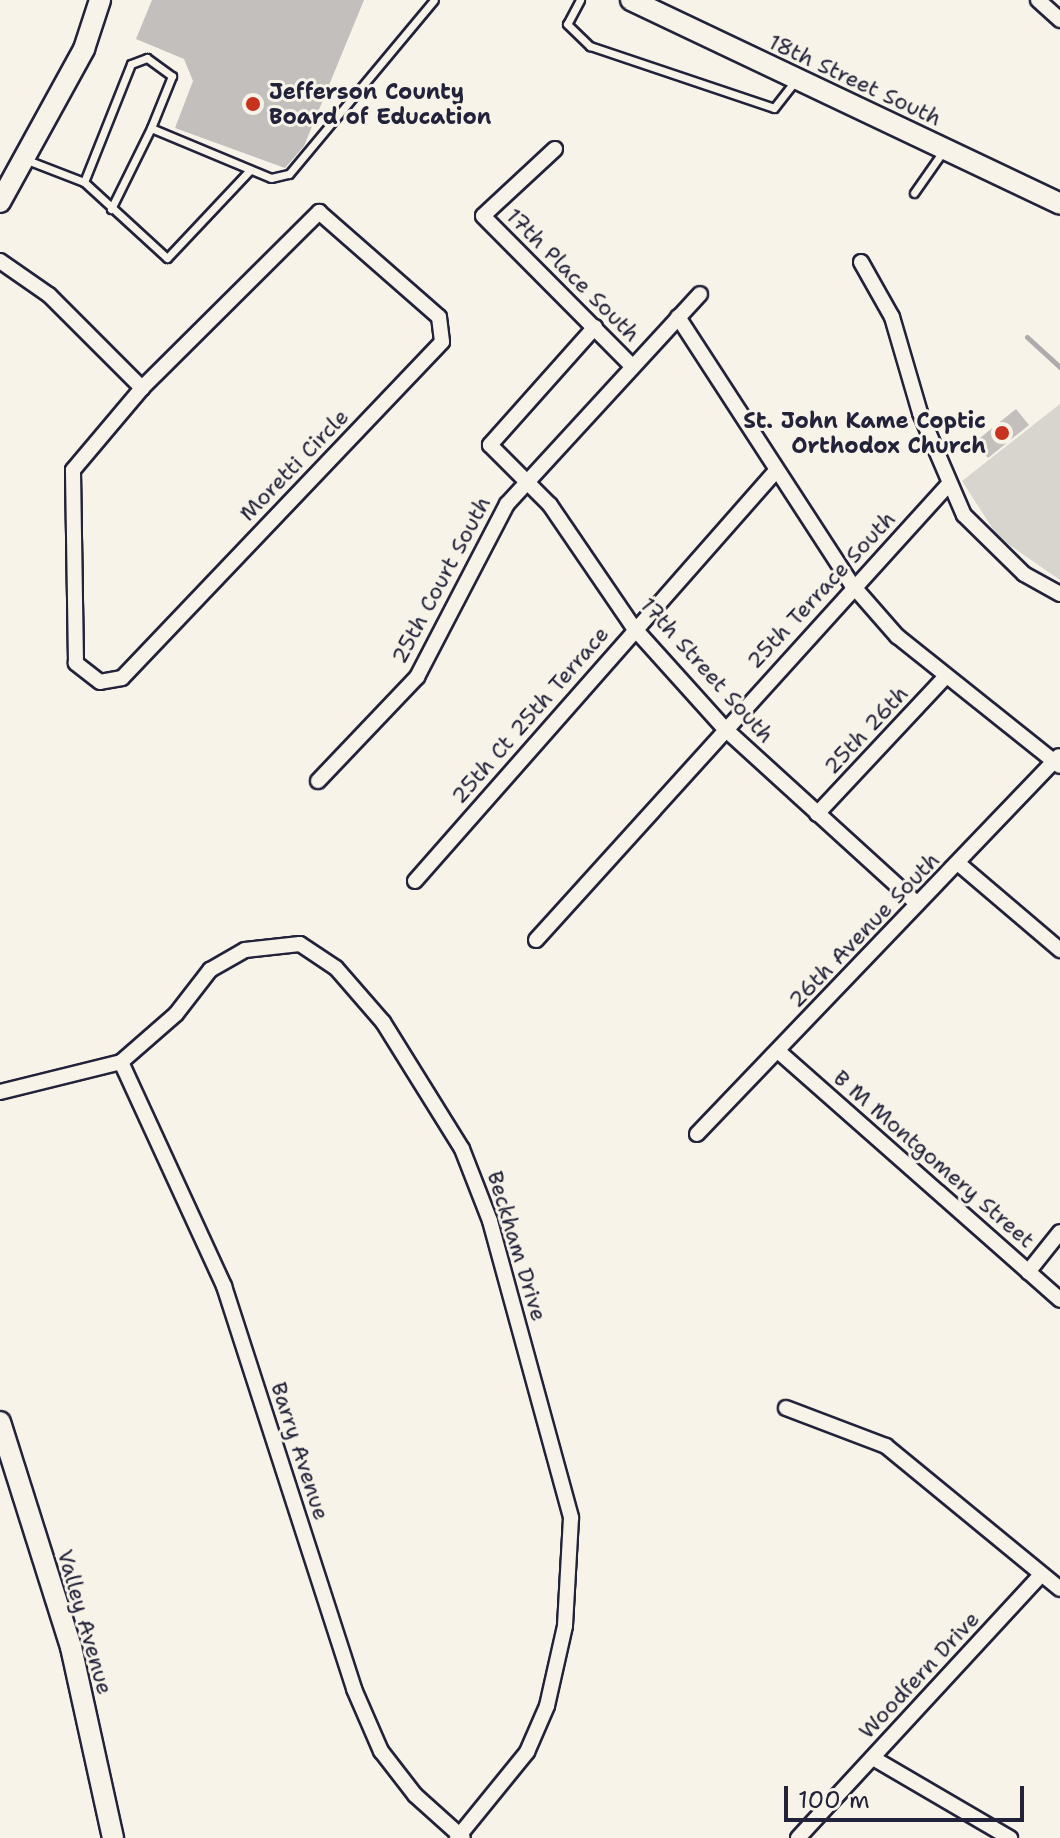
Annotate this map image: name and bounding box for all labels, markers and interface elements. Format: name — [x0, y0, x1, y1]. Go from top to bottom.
street label: 18th Street South — [764, 28, 946, 132]
place label: Jefferson County Board of Education — [269, 78, 491, 130]
marker: Jefferson County Board of Education — [244, 95, 262, 113]
street label: 17th Place South — [501, 203, 645, 347]
street label: Moretti Circle — [234, 404, 354, 526]
place label: St. John Kame Coptic Orthodox Church — [743, 407, 986, 458]
marker: St. John Kame Coptic Orthodox Church — [993, 424, 1011, 442]
street label: 25th Court South — [386, 492, 496, 668]
street label: 25th Terrace South — [741, 506, 901, 674]
street label: 17th Street South — [635, 592, 779, 748]
street label: 25th Ct 25th Terrace — [446, 621, 614, 809]
street label: 25th 26th — [818, 680, 914, 780]
street label: 26th Avenue South — [783, 847, 945, 1013]
street label: B M Montgomery Street — [828, 1065, 1040, 1253]
street label: Beckham Drive — [482, 1168, 552, 1324]
street label: Barry Avenue — [265, 1379, 335, 1523]
street label: Valley Avenue — [52, 1547, 118, 1697]
street label: Woodfern Drive — [853, 1606, 985, 1744]
scale bar — [788, 1770, 1028, 1820]
text: 100 m — [798, 1784, 870, 1816]

